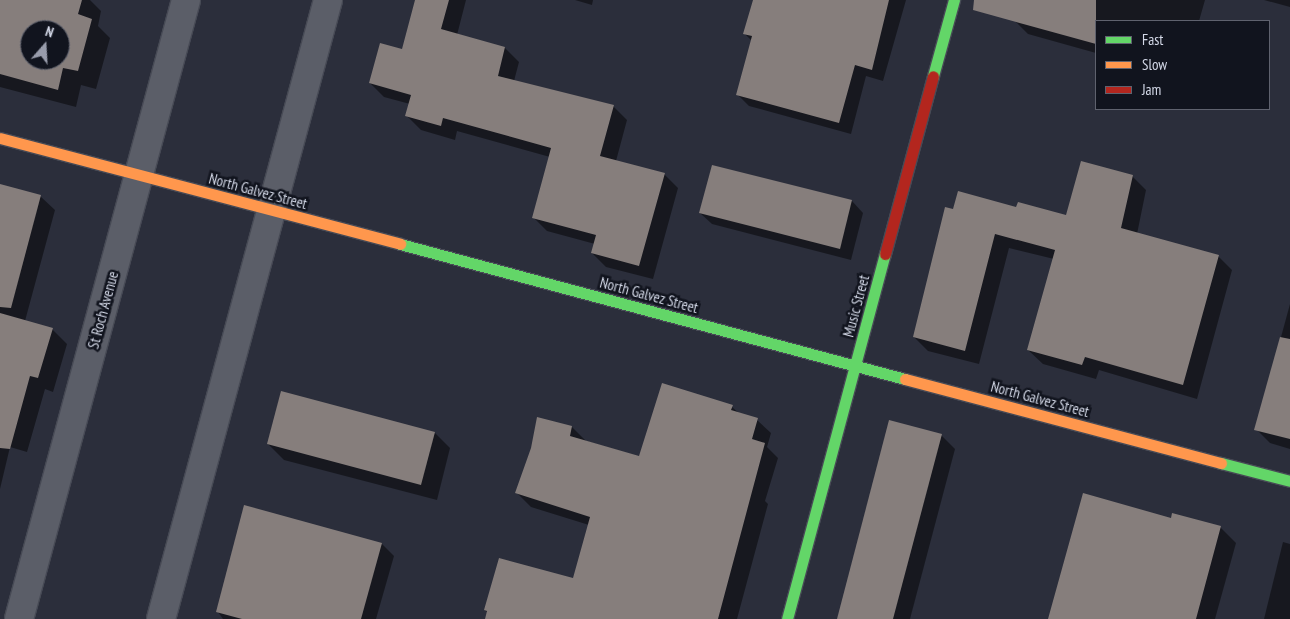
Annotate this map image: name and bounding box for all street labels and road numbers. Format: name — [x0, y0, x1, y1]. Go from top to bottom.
street label: North Galvez Street — [207, 169, 309, 213]
street label: St Roch Avenue — [84, 269, 122, 351]
street label: North Galvez Street — [598, 273, 700, 317]
street label: Music Street — [839, 273, 873, 339]
street label: North Galvez Street — [989, 377, 1091, 421]

